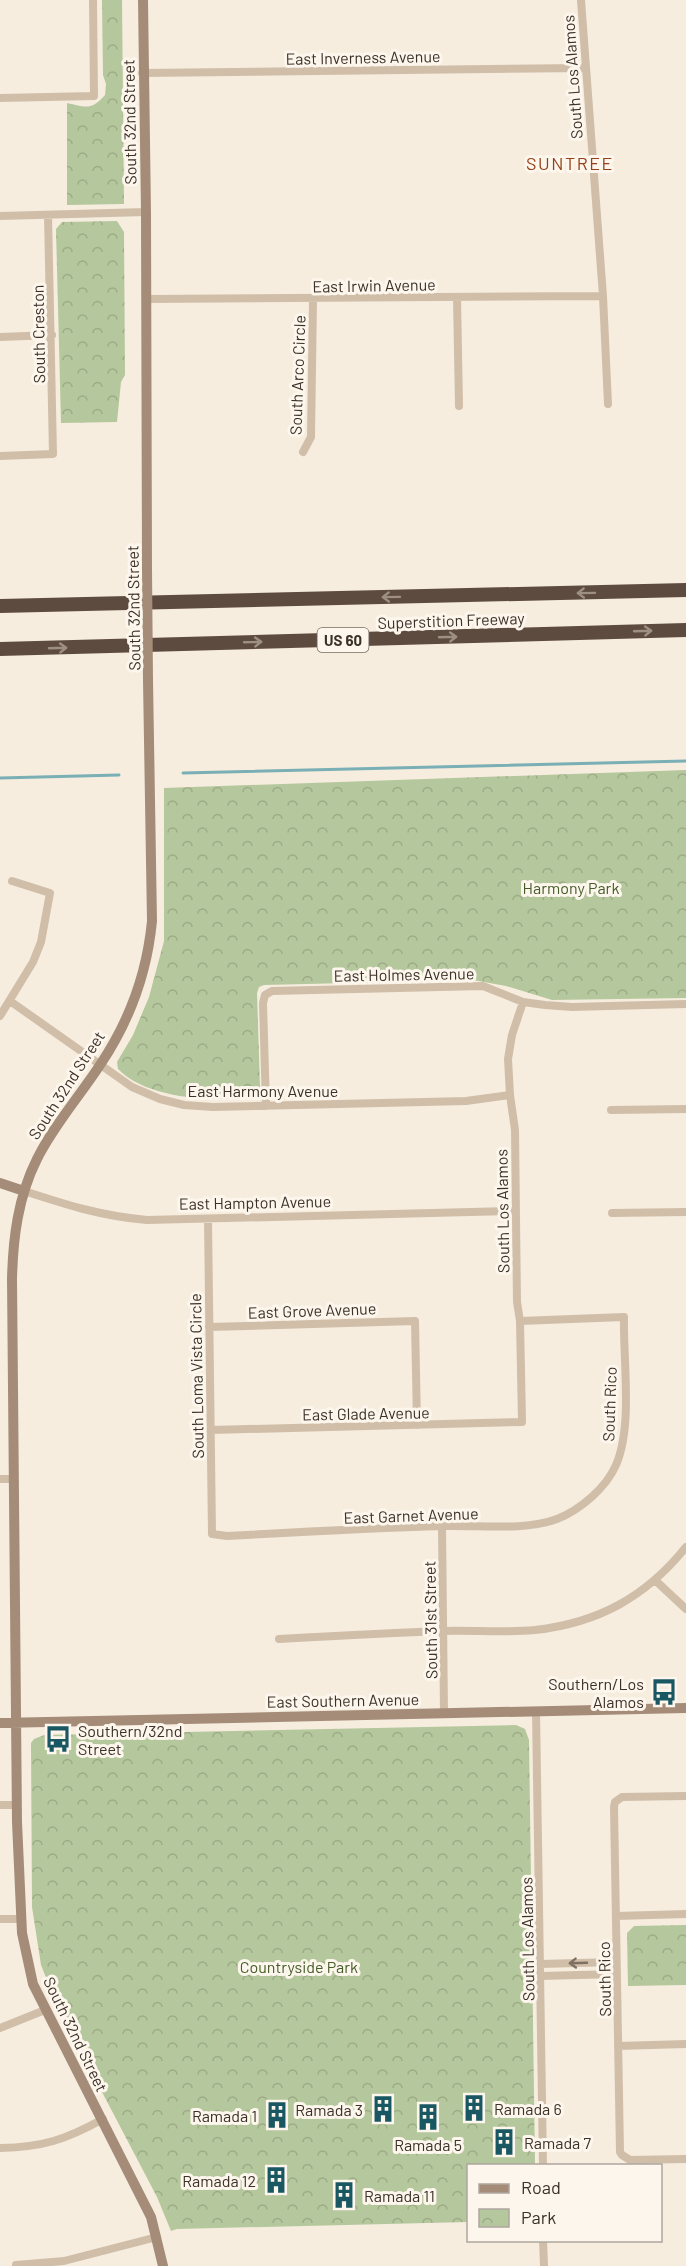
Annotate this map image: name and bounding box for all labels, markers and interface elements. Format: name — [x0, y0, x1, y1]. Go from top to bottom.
street label: South Los Alamos — [558, 14, 586, 140]
street label: East Inverness Avenue — [285, 46, 441, 68]
street label: South 32nd Street — [118, 59, 140, 185]
district label: SUNTREE — [526, 152, 614, 174]
street label: East Irwin Avenue — [312, 274, 436, 296]
street label: South Creston — [28, 284, 48, 384]
street label: South Arco Circle — [285, 315, 309, 435]
street label: South 32nd Street — [122, 545, 144, 671]
one-way arrow — [576, 587, 596, 598]
one-way arrow — [381, 591, 401, 603]
street label: Superstition Freeway — [377, 608, 526, 632]
one-way arrow — [633, 626, 653, 637]
road number: US 60 — [318, 628, 368, 652]
one-way arrow — [438, 631, 458, 643]
one-way arrow — [243, 636, 263, 648]
one-way arrow — [48, 642, 68, 653]
park label: Harmony Park — [523, 878, 619, 897]
street label: East Holmes Avenue — [334, 963, 474, 985]
street label: South 32nd Street — [24, 1027, 108, 1143]
street label: East Harmony Avenue — [188, 1081, 338, 1100]
street label: South Los Alamos — [491, 1149, 513, 1273]
street label: East Hampton Avenue — [179, 1191, 331, 1213]
street label: South Loma Vista Circle — [185, 1293, 207, 1459]
street label: East Grove Avenue — [247, 1298, 377, 1322]
street label: South Rico — [598, 1366, 620, 1442]
street label: East Glade Avenue — [302, 1402, 430, 1424]
street label: East Garnet Avenue — [343, 1503, 479, 1527]
street label: South 31st Street — [419, 1561, 441, 1679]
place label: Southern/Los Alamos — [548, 1674, 644, 1711]
bus stop icon: Southern/Los Alamos — [649, 1677, 679, 1707]
street label: East Southern Avenue — [267, 1689, 419, 1711]
place label: Southern/32nd Street — [78, 1721, 182, 1758]
bus stop icon: Southern/32nd Street — [43, 1724, 73, 1754]
street label: South Los Alamos — [516, 1877, 538, 2001]
street label: South Rico — [594, 1941, 614, 2017]
park label: Countryside Park — [240, 1957, 358, 1976]
one-way arrow — [569, 1957, 589, 1969]
street label: South 32nd Street — [40, 1974, 112, 2094]
building icon: Ramada 6 — [459, 2093, 489, 2123]
building icon: Ramada 3 — [368, 2094, 398, 2124]
place label: Ramada 6 — [494, 2099, 562, 2118]
building icon: Ramada 1 — [262, 2100, 292, 2130]
place label: Ramada 3 — [295, 2100, 363, 2119]
building icon: Ramada 5 — [413, 2102, 443, 2132]
place label: Ramada 1 — [192, 2106, 257, 2125]
building icon: Ramada 7 — [489, 2127, 519, 2157]
place label: Ramada 7 — [524, 2133, 591, 2152]
place label: Ramada 5 — [394, 2135, 462, 2154]
legend — [467, 2164, 662, 2242]
building icon: Ramada 12 — [261, 2165, 291, 2195]
place label: Ramada 12 — [182, 2171, 256, 2190]
text: Road — [521, 2176, 561, 2198]
building icon: Ramada 11 — [329, 2180, 359, 2210]
place label: Ramada 11 — [364, 2186, 435, 2205]
text: Park — [521, 2206, 556, 2228]

